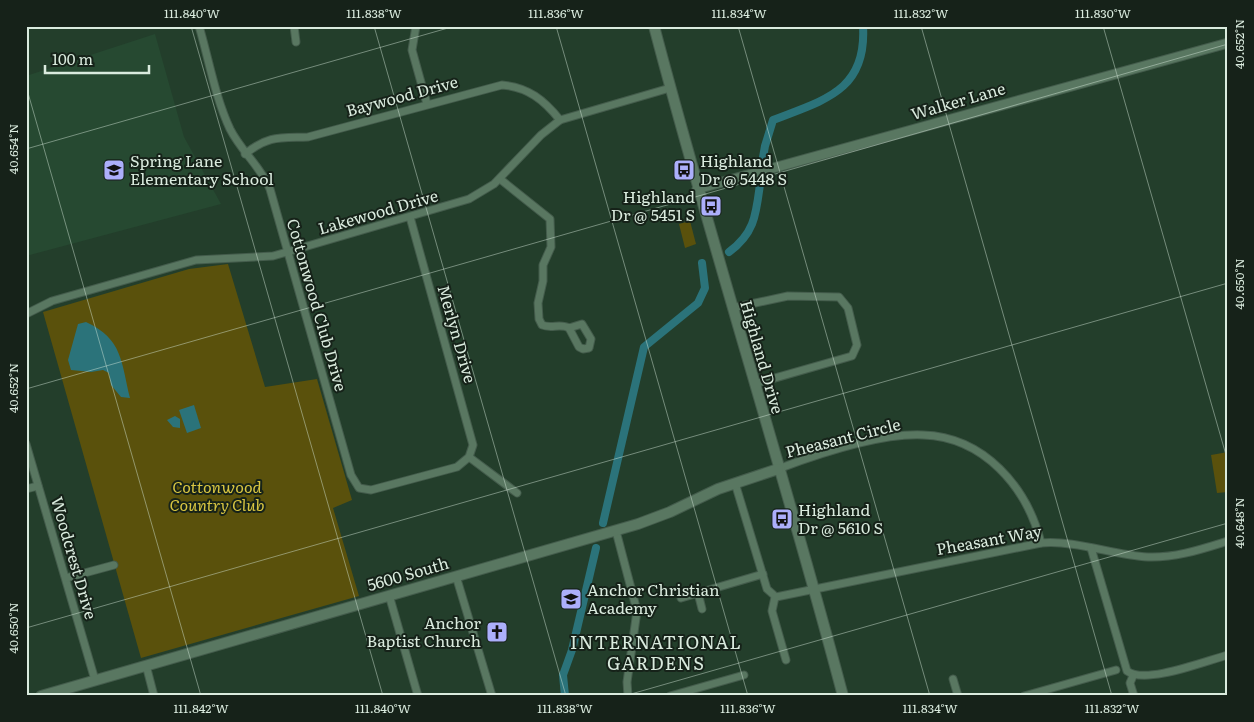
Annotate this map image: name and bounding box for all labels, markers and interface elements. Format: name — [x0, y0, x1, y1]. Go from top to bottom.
text: 111.840°W — [164, 4, 220, 22]
text: 111.838°W — [346, 4, 402, 22]
text: 111.836°W — [528, 4, 584, 22]
text: 111.834°W — [711, 4, 767, 22]
text: 111.832°W — [894, 4, 948, 22]
text: 111.830°W — [1075, 4, 1131, 22]
text: 40.652°N — [1230, 19, 1248, 69]
scale bar — [45, 42, 149, 74]
text: 100 m — [52, 47, 93, 70]
street label: Baywood Drive — [343, 69, 460, 121]
street label: Walker Lane — [908, 75, 1008, 125]
text: 40.654°N — [4, 124, 22, 174]
place label: Spring Lane Elementary School — [130, 148, 274, 190]
place label: Highland Dr @ 5448 S — [700, 148, 787, 190]
school or university icon: Spring Lane Elementary School — [102, 158, 126, 182]
bus stop icon: Highland Dr @ 5448 S — [672, 158, 696, 182]
street label: Lakewood Drive — [315, 182, 441, 240]
place label: Highland Dr @ 5451 S — [611, 184, 695, 226]
bus stop icon: Highland Dr @ 5451 S — [699, 194, 723, 218]
street label: Cottonwood Club Drive — [282, 216, 354, 394]
text: 40.650°N — [1230, 259, 1248, 310]
street label: Merlyn Drive — [433, 282, 483, 386]
street label: Highland Drive — [735, 297, 791, 416]
text: 40.652°N — [4, 363, 22, 413]
street label: Pheasant Circle — [783, 411, 903, 463]
park label: Cottonwood Country Club — [170, 474, 264, 516]
street label: Woodcrest Drive — [46, 494, 104, 622]
place label: Highland Dr @ 5610 S — [798, 497, 883, 539]
text: 40.648°N — [1230, 497, 1248, 549]
bus stop icon: Highland Dr @ 5610 S — [770, 507, 794, 531]
street label: Pheasant Way — [934, 518, 1044, 560]
street label: 5600 South — [364, 550, 452, 596]
place label: Anchor Christian Academy — [587, 577, 720, 619]
school or university icon: Anchor Christian Academy — [559, 587, 583, 611]
text: 40.650°N — [4, 603, 22, 654]
place label: Anchor Baptist Church — [367, 610, 481, 652]
church icon: Anchor Baptist Church — [485, 620, 509, 644]
district label: INTERNATIONAL GARDENS — [570, 628, 742, 676]
text: 111.842°W — [173, 699, 229, 717]
text: 111.840°W — [355, 699, 411, 717]
text: 111.838°W — [537, 699, 593, 717]
text: 111.836°W — [720, 699, 776, 717]
text: 111.834°W — [902, 699, 958, 717]
text: 111.832°W — [1085, 699, 1139, 717]

